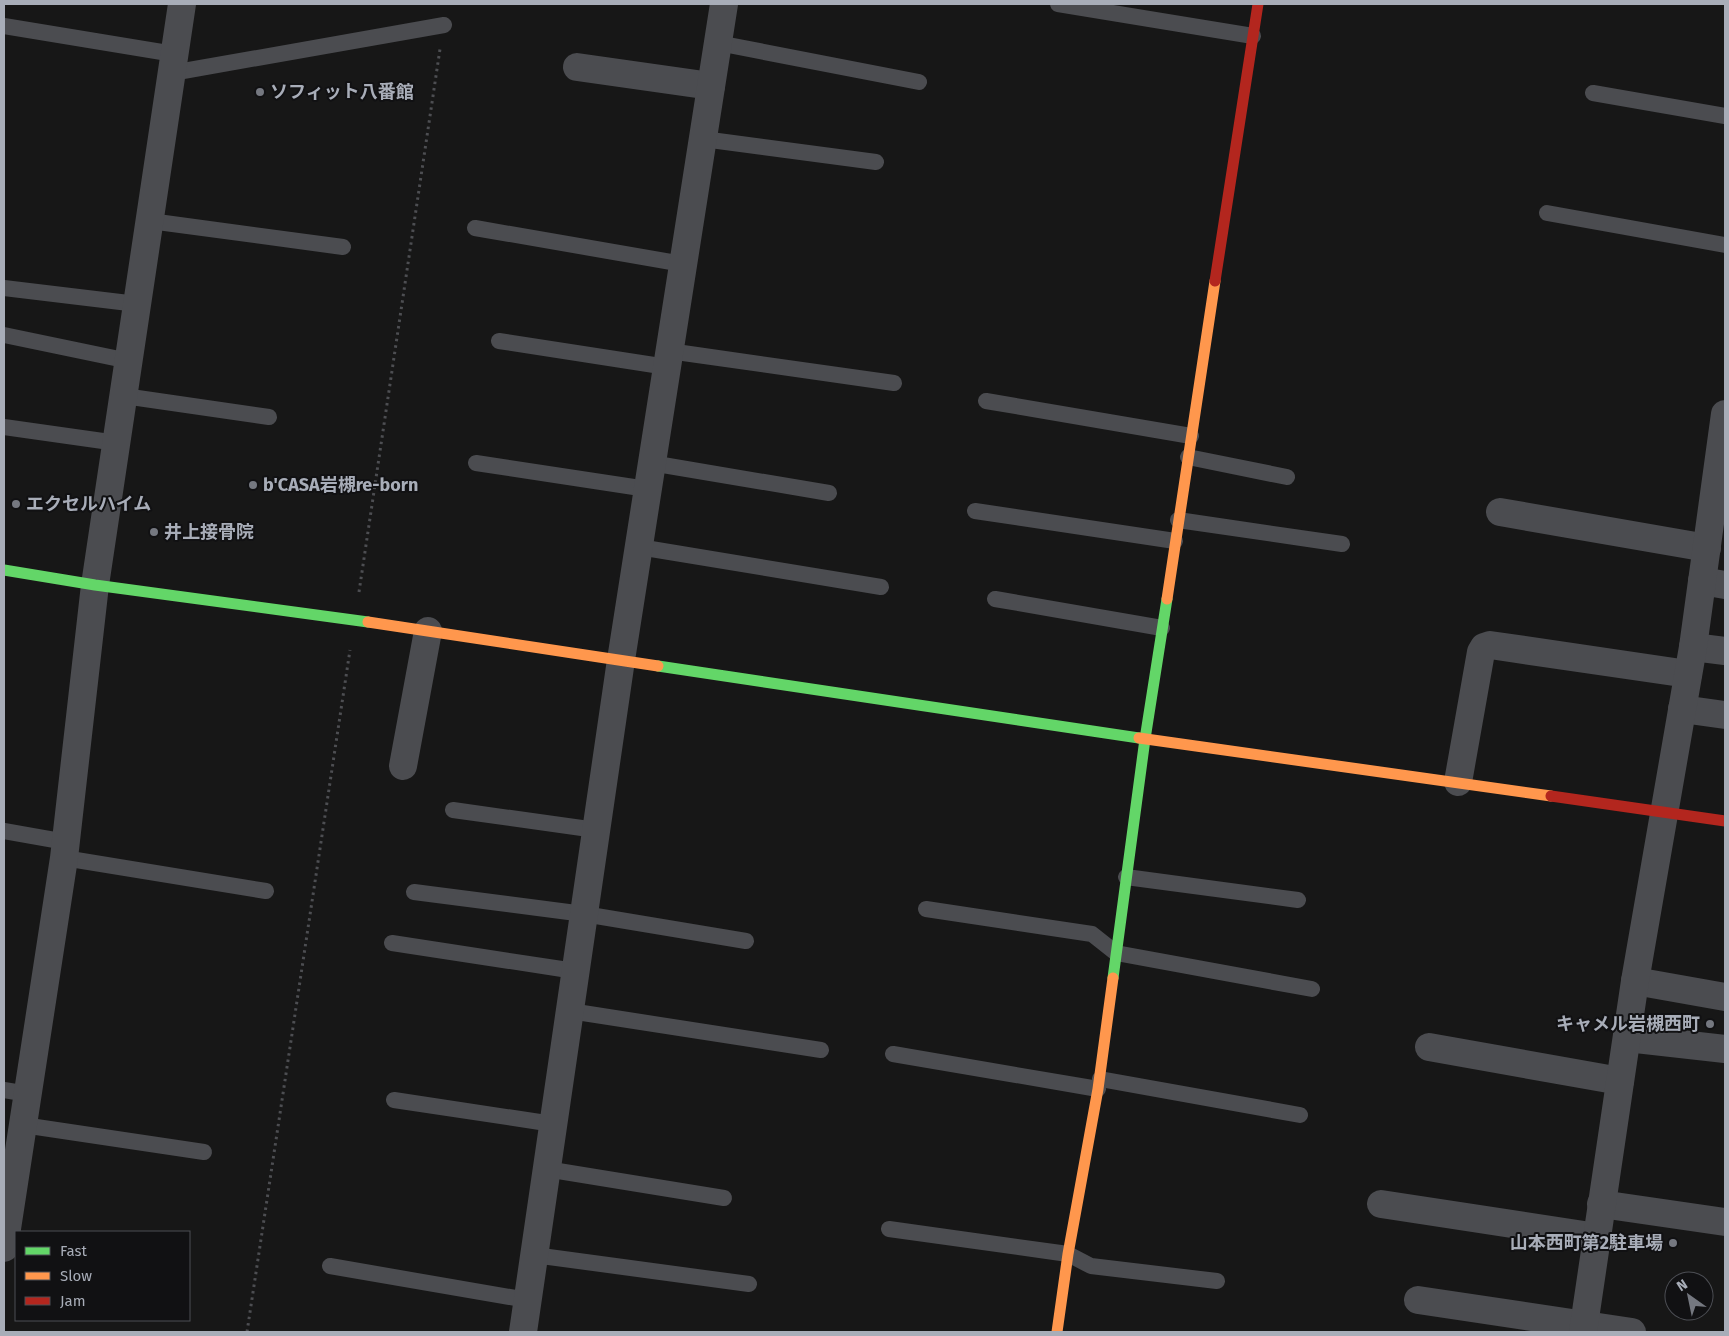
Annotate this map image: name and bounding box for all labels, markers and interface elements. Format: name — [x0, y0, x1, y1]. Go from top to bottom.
place label: ソフィット八番館 — [270, 81, 414, 103]
marker: ソフィット八番館 — [254, 86, 266, 98]
place label: b'CASA岩槻re-born — [263, 474, 418, 496]
marker: b'CASA岩槻re-born — [247, 479, 259, 491]
place label: エクセルハイム — [26, 493, 151, 515]
marker: エクセルハイム — [10, 498, 22, 510]
place label: 井上接骨院 — [164, 521, 254, 543]
marker: 井上接骨院 — [148, 526, 160, 538]
place label: キャメル岩槻西町 — [1556, 1013, 1700, 1035]
marker: キャメル岩槻西町 — [1704, 1018, 1716, 1030]
legend — [15, 1231, 190, 1321]
place label: 山本西町第2駐車場 — [1510, 1232, 1663, 1254]
marker: 山本西町第2駐車場 — [1667, 1237, 1679, 1249]
text: Fast — [60, 1242, 87, 1260]
text: Slow — [60, 1267, 92, 1285]
north arrow — [1664, 1271, 1714, 1321]
text: N — [1674, 1276, 1691, 1295]
text: Jam — [60, 1292, 86, 1310]

